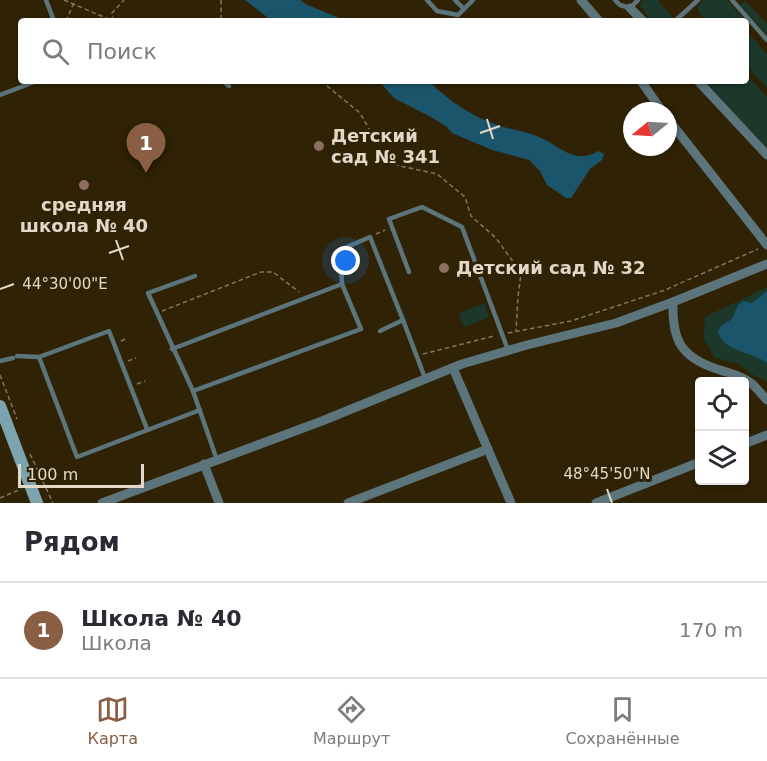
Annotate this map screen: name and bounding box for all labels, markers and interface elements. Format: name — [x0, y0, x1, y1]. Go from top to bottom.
search box — [18, 18, 749, 84]
icon: search — [39, 35, 72, 68]
text: Поиск — [87, 39, 157, 64]
north arrow — [623, 102, 677, 156]
pin: 1 — [126, 124, 166, 173]
place label: Детский сад № 341 — [331, 125, 440, 167]
marker: Детский сад № 341 — [312, 139, 326, 153]
marker: средняя школа № 40 — [77, 178, 91, 192]
place label: средняя школа № 40 — [20, 194, 148, 236]
your location — [331, 246, 360, 275]
place label: Детский сад № 32 — [456, 257, 646, 278]
marker: Детский сад № 32 — [437, 261, 451, 275]
text: 44°30'00"E — [22, 275, 108, 293]
map controls — [695, 377, 749, 485]
button: locate — [695, 377, 749, 431]
button: layers — [695, 431, 749, 485]
scale bar — [18, 461, 144, 488]
text: 100 m — [27, 465, 78, 484]
text: 48°45'50"N — [563, 465, 651, 483]
text: Рядом — [24, 527, 120, 557]
text: Школа № 40 — [81, 606, 242, 631]
text: 1 — [37, 618, 50, 642]
text: 170 m — [679, 618, 743, 642]
text: Школа — [81, 631, 152, 655]
tab: Карта — [88, 693, 138, 748]
tab: Маршрут — [313, 693, 390, 748]
tab: Сохранённые — [565, 693, 679, 748]

